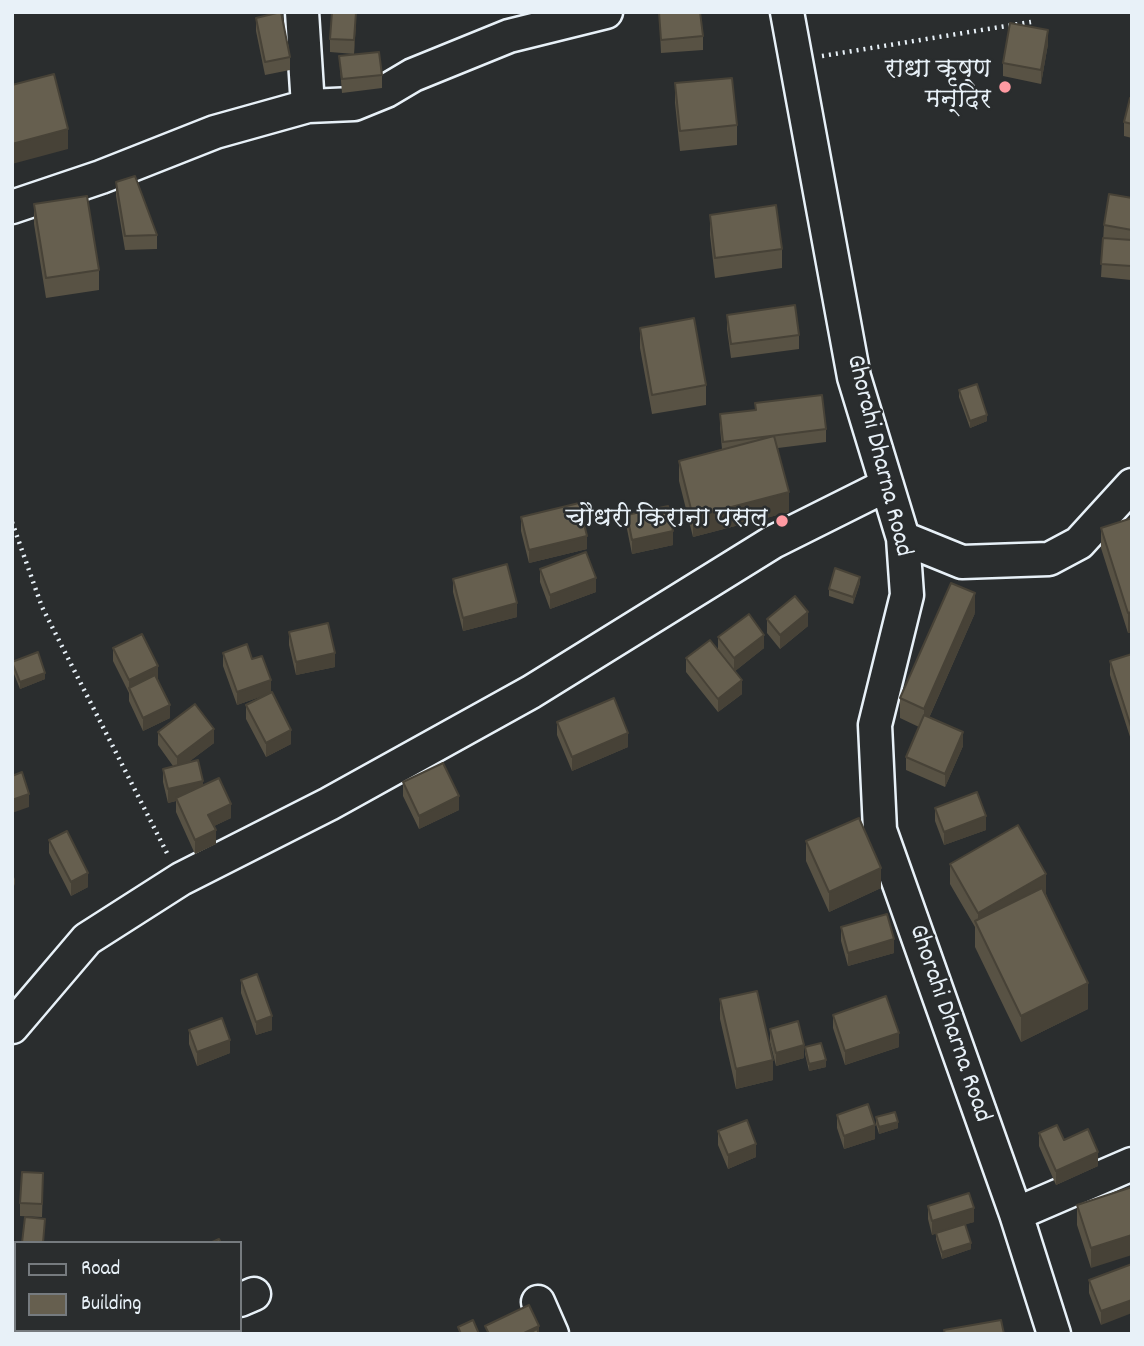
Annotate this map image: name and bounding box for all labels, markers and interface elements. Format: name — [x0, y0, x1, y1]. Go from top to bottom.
place label: राधा कृष्ण मन्दिर — [885, 56, 991, 118]
marker: राधा कृष्ण मन्दिर — [997, 79, 1013, 95]
street label: Ghorahi Dharna Road — [837, 352, 917, 560]
place label: चौधरी किराना पसल — [565, 505, 768, 537]
marker: चौधरी किराना पसल — [774, 513, 790, 529]
street label: Ghorahi Dharna Road — [900, 921, 996, 1127]
legend — [14, 1241, 242, 1332]
text: Road — [81, 1255, 120, 1285]
text: Building — [81, 1290, 141, 1320]

